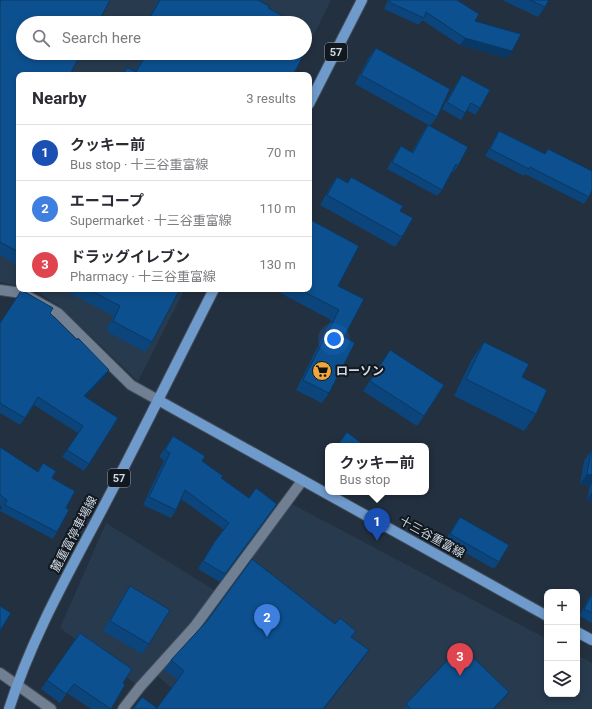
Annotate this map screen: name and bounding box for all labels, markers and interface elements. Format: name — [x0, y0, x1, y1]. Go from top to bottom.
search box — [16, 16, 312, 60]
icon: search — [30, 27, 52, 49]
text: Search here — [62, 29, 141, 47]
road number: 57 — [325, 43, 347, 61]
text: Nearby — [32, 88, 87, 108]
text: 3 results — [246, 91, 296, 106]
text: クッキー前 — [70, 136, 145, 154]
text: 1 — [41, 145, 49, 160]
text: 70 m — [267, 145, 296, 160]
text: Bus stop · 十三谷重富線 — [70, 157, 209, 172]
text: エーコープ — [70, 192, 144, 210]
text: 2 — [41, 201, 49, 216]
text: 110 m — [259, 201, 296, 216]
text: Supermarket · 十三谷重富線 — [70, 213, 232, 228]
text: ドラッグイレブン — [70, 248, 190, 266]
text: 3 — [41, 257, 49, 272]
text: 130 m — [259, 257, 296, 272]
text: Pharmacy · 十三谷重富線 — [70, 269, 216, 284]
your location — [324, 329, 344, 349]
supermarket icon: ローソン — [311, 360, 333, 382]
place label: ローソン — [336, 364, 384, 378]
popup — [325, 443, 429, 495]
text: クッキー前 — [339, 454, 415, 472]
road number: 57 — [108, 469, 130, 487]
text: Bus stop — [339, 472, 390, 487]
street label: 麓重富停車場線 — [48, 494, 100, 574]
pin: 1 — [364, 508, 390, 541]
street label: 十三谷重富線 — [397, 513, 467, 561]
map controls — [544, 589, 580, 697]
button: + — [544, 589, 580, 625]
pin: 2 — [254, 604, 280, 637]
button: − — [544, 625, 580, 661]
pin: 3 — [447, 643, 473, 676]
button: layers — [544, 661, 580, 697]

